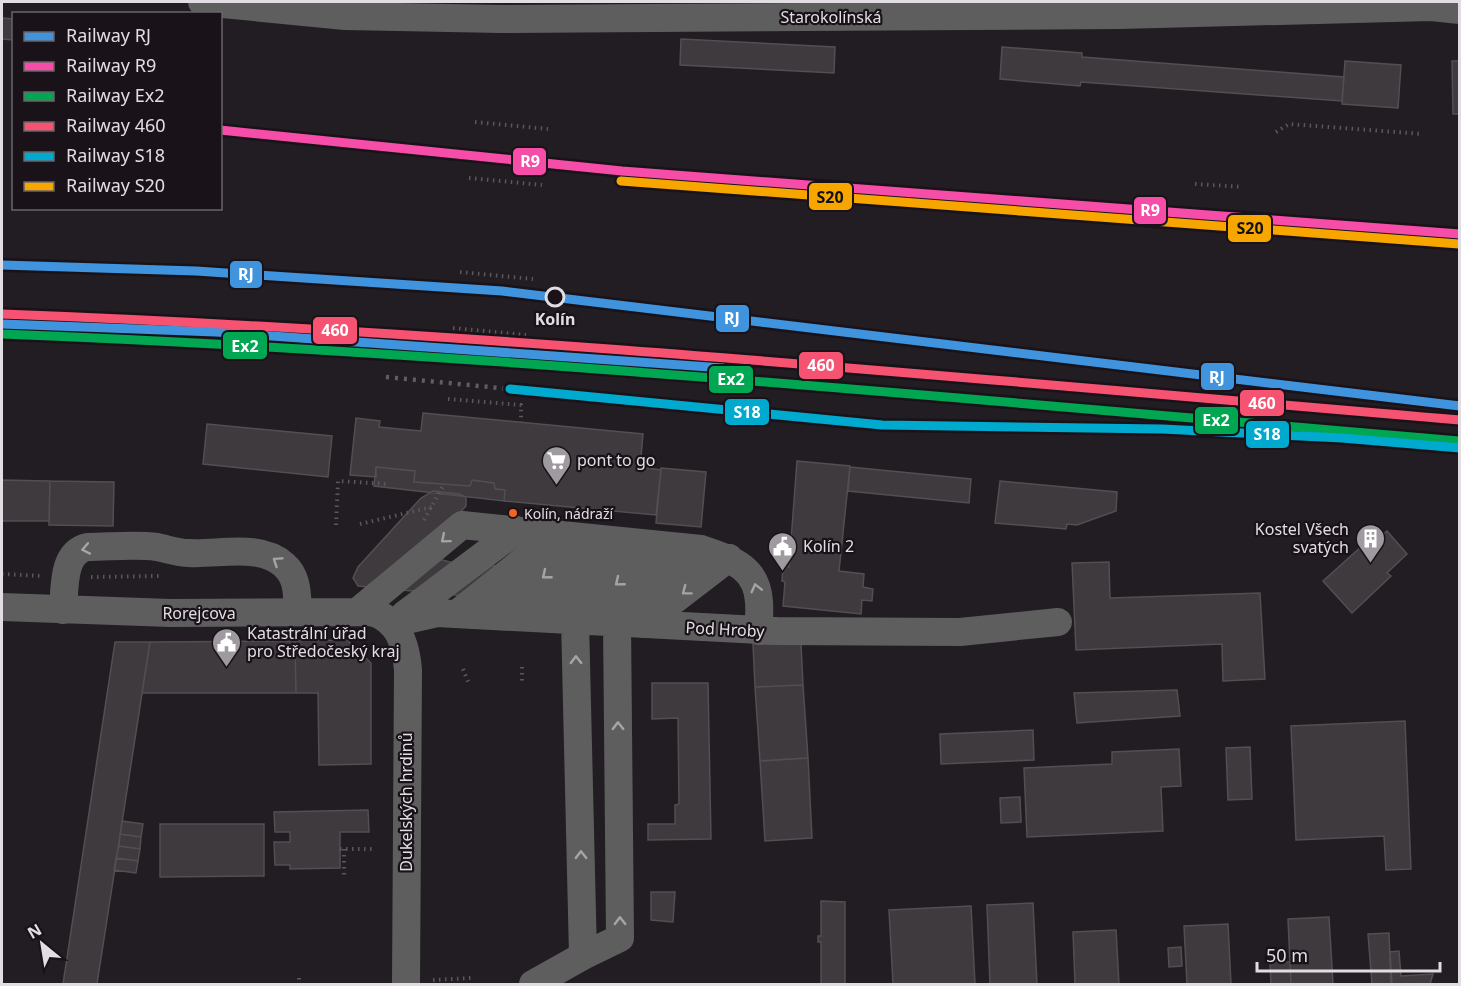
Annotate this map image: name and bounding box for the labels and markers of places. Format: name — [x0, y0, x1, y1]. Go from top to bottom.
marker: Kolín — [545, 287, 565, 307]
place label: Kolín — [535, 308, 575, 330]
supermarket icon: pont to go — [540, 444, 572, 486]
place label: pont to go — [577, 449, 655, 471]
place label: Kolín, nádraží — [524, 504, 613, 523]
marker: Kolín, nádraží — [507, 507, 519, 519]
place label: Kostel Všech svatých — [1255, 518, 1349, 558]
building icon: Kostel Všech svatých — [1354, 522, 1386, 564]
public building icon: Kolín 2 — [766, 530, 798, 572]
place label: Kolín 2 — [803, 535, 854, 557]
place label: Katastrální úřad pro Středočeský kraj — [247, 622, 400, 662]
public building icon: Katastrální úřad pro Středočeský kraj — [210, 626, 242, 668]

